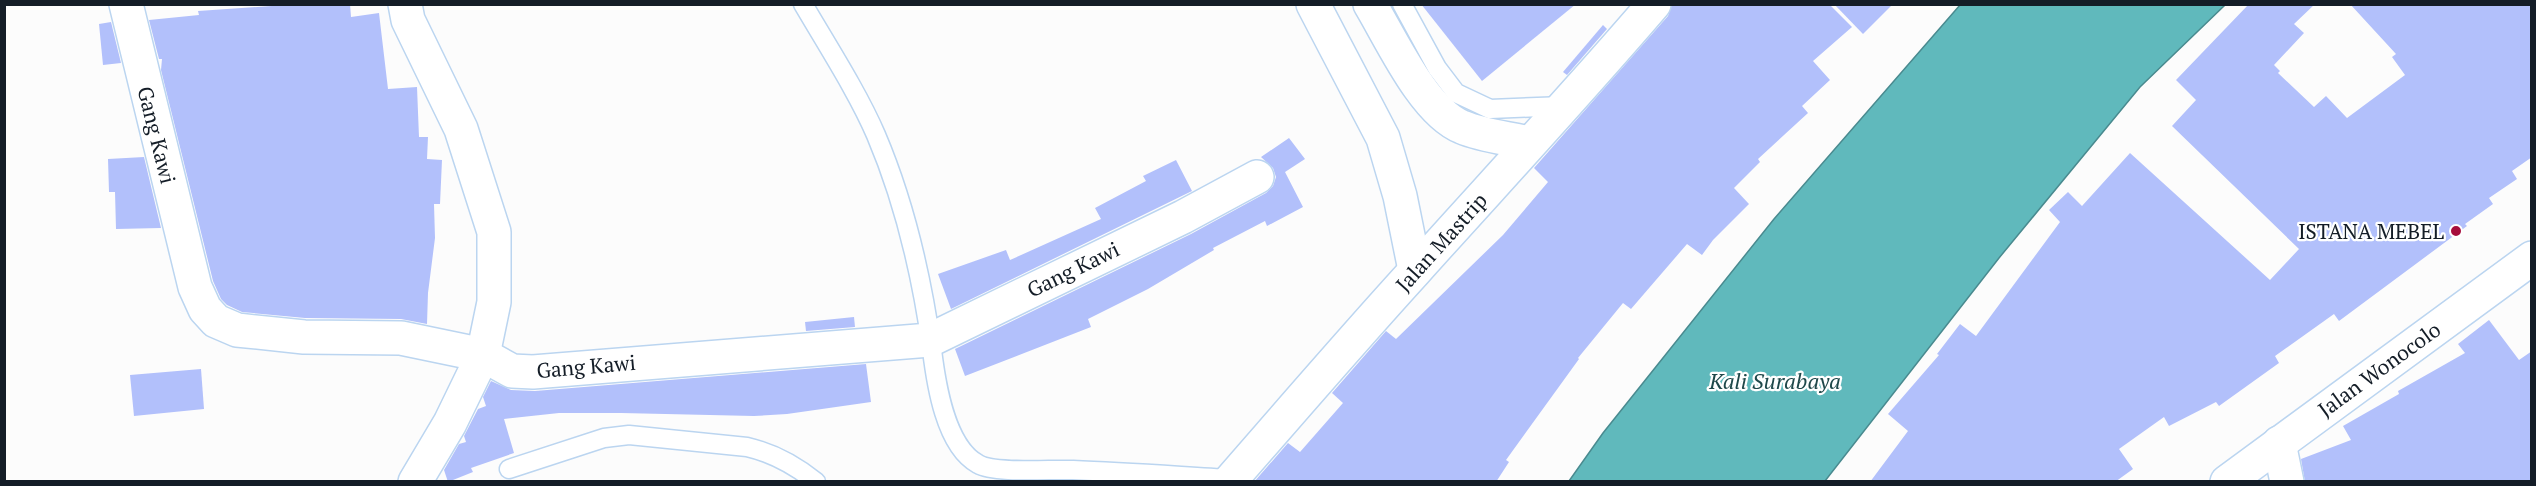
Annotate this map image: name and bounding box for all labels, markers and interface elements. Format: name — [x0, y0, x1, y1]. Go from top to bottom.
street label: Gang Kawi — [131, 83, 183, 187]
street label: Jalan Mastrip — [1389, 186, 1493, 298]
place label: ISTANA MEBEL — [2298, 217, 2444, 245]
marker: ISTANA MEBEL — [2449, 224, 2463, 238]
street label: Gang Kawi — [1022, 235, 1124, 303]
street label: Jalan Wonocolo — [2312, 315, 2446, 423]
street label: Gang Kawi — [535, 348, 637, 384]
water label: Kali Surabaya — [1708, 366, 1841, 395]

